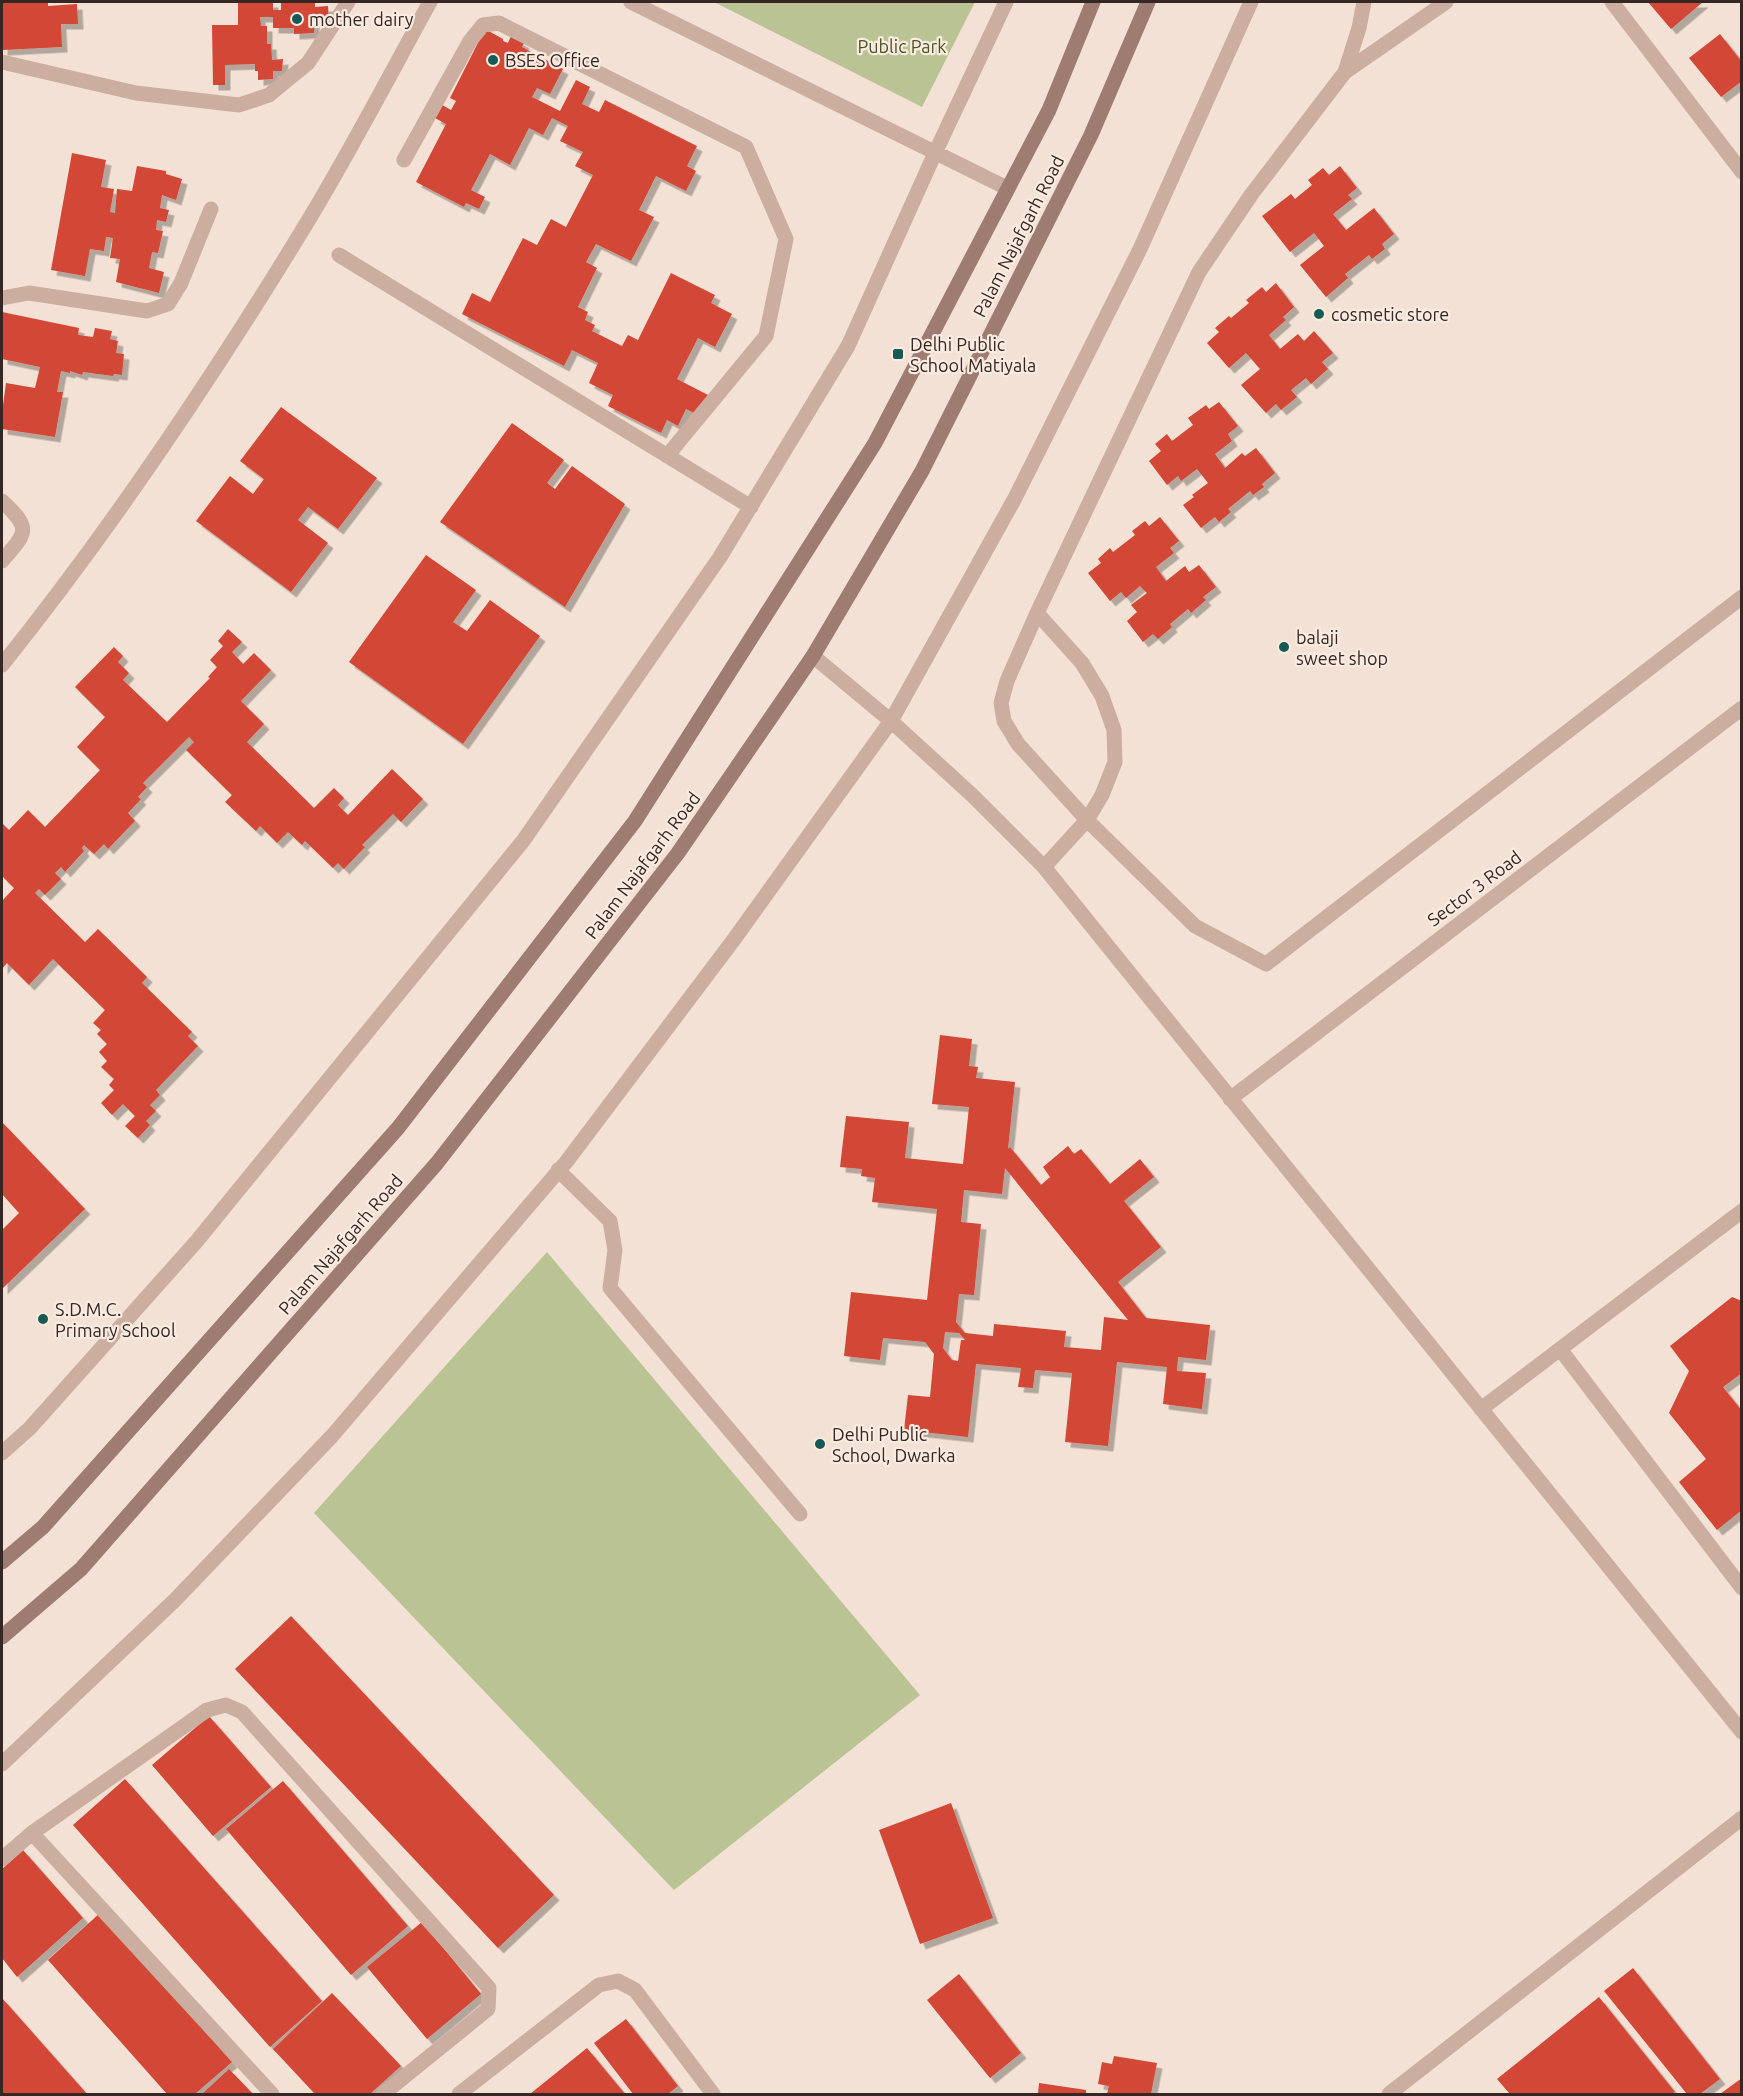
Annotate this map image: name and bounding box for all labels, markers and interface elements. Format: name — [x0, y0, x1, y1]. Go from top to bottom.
place label: mother dairy — [309, 9, 414, 29]
marker: mother dairy — [290, 12, 304, 26]
park label: Public Park — [858, 36, 946, 56]
place label: BSES Office — [505, 50, 600, 70]
marker: BSES Office — [486, 53, 500, 67]
street label: Palam Najafgarh Road — [969, 152, 1067, 320]
place label: cosmetic store — [1331, 304, 1449, 324]
marker: cosmetic store — [1312, 307, 1326, 321]
place label: Delhi Public School Matiyala — [910, 334, 1036, 375]
marker: Delhi Public School Matiyala — [891, 347, 905, 361]
place label: balaji sweet shop — [1296, 627, 1388, 668]
marker: balaji sweet shop — [1277, 640, 1291, 654]
street label: Palam Najafgarh Road — [580, 788, 704, 942]
street label: Sector 3 Road — [1423, 846, 1525, 930]
street label: Palam Najafgarh Road — [274, 1170, 406, 1318]
place label: S.D.M.C. Primary School — [55, 1299, 176, 1340]
marker: S.D.M.C. Primary School — [36, 1312, 50, 1326]
place label: Delhi Public School, Dwarka — [832, 1424, 956, 1465]
marker: Delhi Public School, Dwarka — [813, 1437, 827, 1451]

